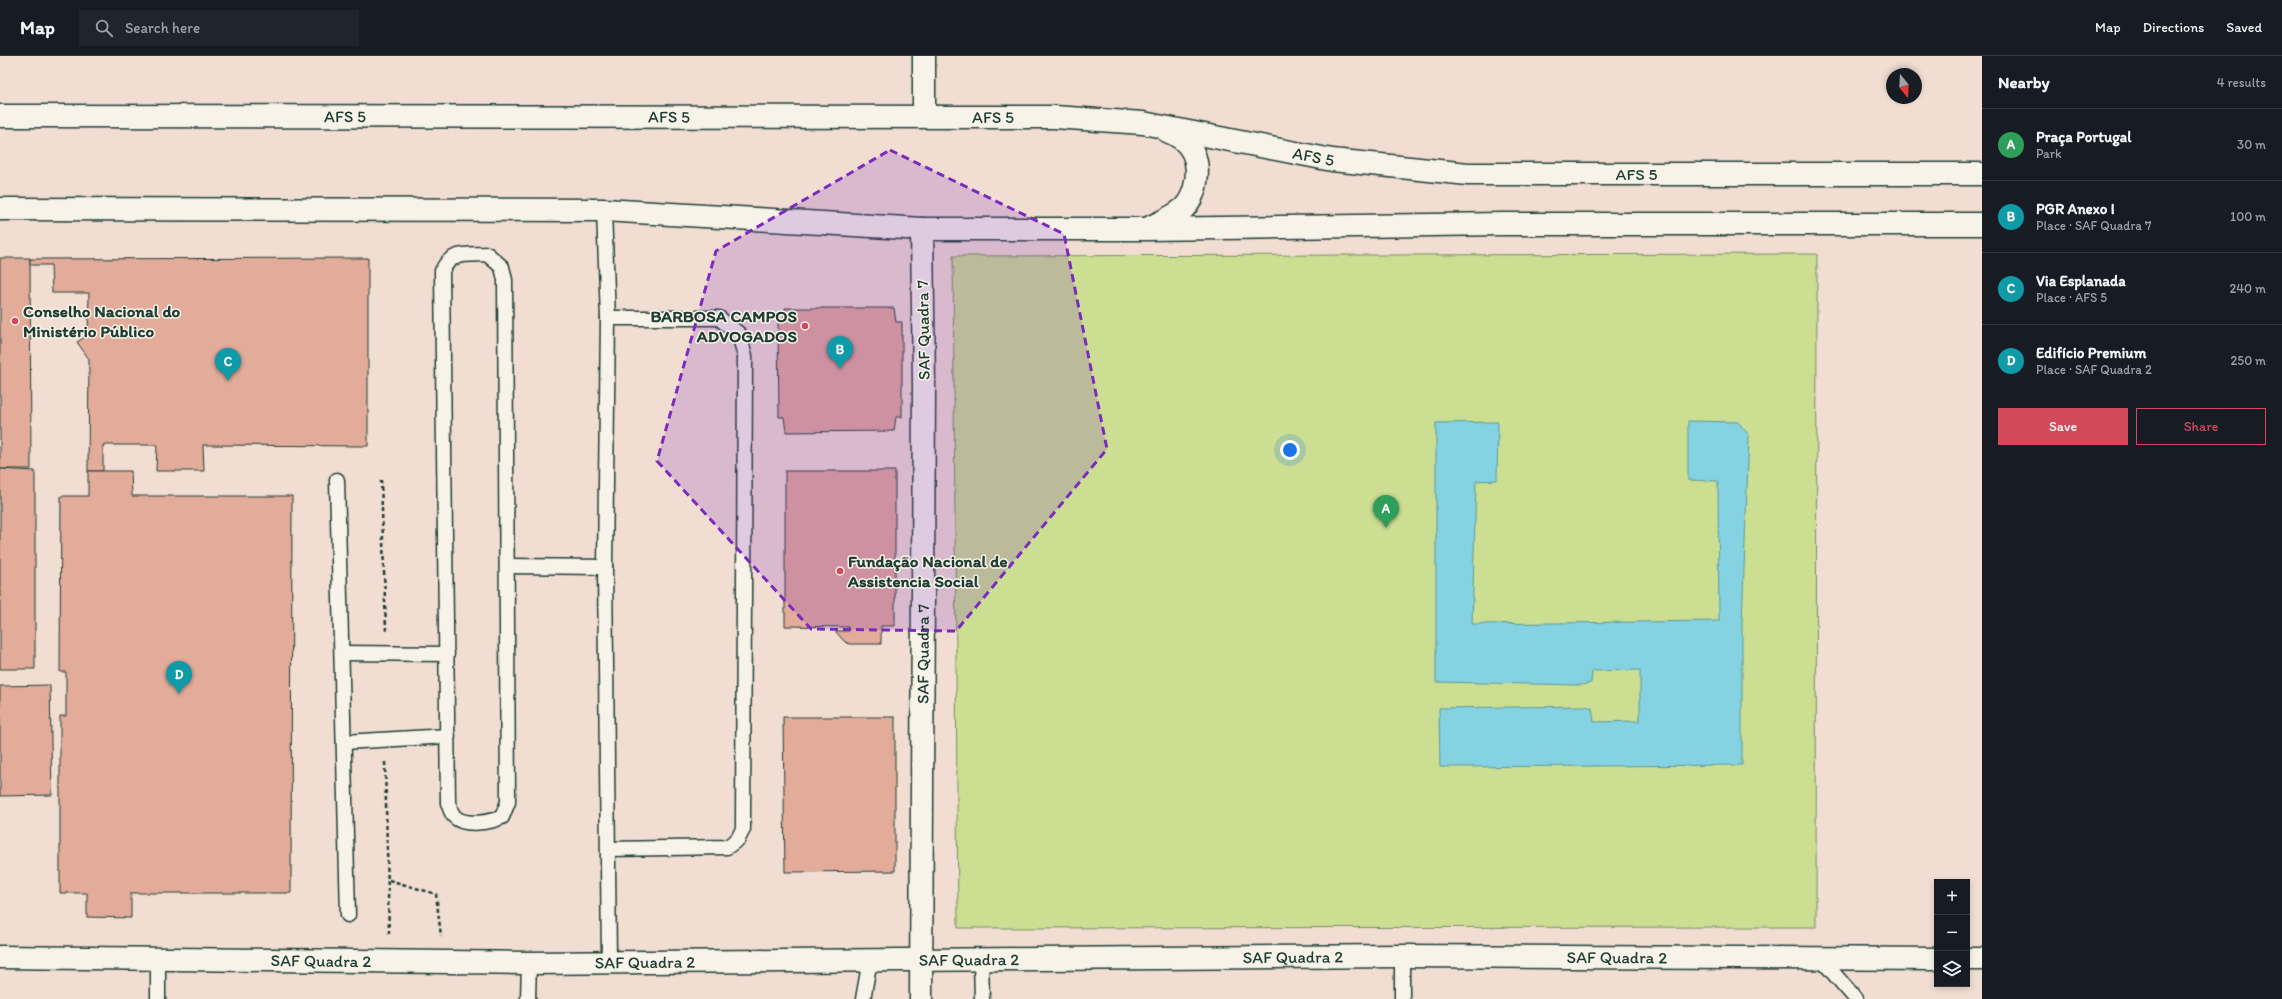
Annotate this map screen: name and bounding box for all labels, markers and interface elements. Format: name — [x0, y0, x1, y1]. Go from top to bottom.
search box — [79, 10, 359, 46]
text: Map — [20, 16, 55, 39]
icon: search — [93, 17, 115, 39]
text: Search here — [125, 19, 200, 37]
text: Map — [2095, 19, 2121, 36]
text: Directions — [2143, 19, 2204, 36]
text: Saved — [2226, 19, 2262, 36]
north arrow — [1886, 68, 1922, 104]
text: Nearby — [1998, 72, 2050, 92]
text: 4 results — [2217, 75, 2266, 90]
street label: AFS 5 — [324, 106, 366, 126]
street label: AFS 5 — [648, 107, 690, 127]
street label: AFS 5 — [972, 107, 1014, 127]
text: Praça Portugal — [2036, 128, 2132, 146]
text: A — [2007, 137, 2015, 152]
text: 30 m — [2237, 137, 2266, 152]
street label: AFS 5 — [1291, 143, 1336, 170]
text: Park — [2036, 146, 2062, 161]
street label: AFS 5 — [1616, 164, 1658, 184]
text: PGR Anexo I — [2036, 200, 2115, 218]
text: B — [2007, 209, 2015, 224]
text: 100 m — [2230, 209, 2266, 224]
text: Place · SAF Quadra 7 — [2036, 218, 2151, 233]
text: Via Esplanada — [2036, 272, 2126, 290]
street label: SAF Quadra 7 — [912, 279, 934, 380]
text: C — [2007, 281, 2015, 296]
text: 240 m — [2229, 281, 2266, 296]
text: Place · AFS 5 — [2036, 290, 2107, 305]
place label: Conselho Nacional do Ministério Público — [23, 301, 181, 341]
place label: BARBOSA CAMPOS ADVOGADOS — [650, 306, 797, 346]
marker: Conselho Nacional do Ministério Público — [10, 316, 20, 326]
marker: BARBOSA CAMPOS ADVOGADOS — [800, 321, 810, 331]
pin: B — [827, 336, 853, 369]
text: Edifício Premium — [2036, 344, 2146, 362]
pin: C — [215, 348, 241, 381]
text: D — [2007, 353, 2015, 368]
text: 250 m — [2230, 353, 2266, 368]
text: Place · SAF Quadra 2 — [2036, 362, 2152, 377]
button: Save — [1998, 408, 2128, 445]
button: Share — [2136, 408, 2266, 445]
your location — [1280, 440, 1300, 460]
pin: A — [1373, 495, 1399, 528]
place label: Fundação Nacional de Assistencia Social — [847, 551, 1008, 591]
marker: Fundação Nacional de Assistencia Social — [835, 566, 845, 576]
street label: SAF Quadra 7 — [912, 603, 933, 704]
pin: D — [166, 661, 192, 694]
map controls — [1934, 879, 1970, 987]
button: + — [1934, 879, 1970, 915]
button: − — [1934, 915, 1970, 951]
street label: SAF Quadra 2 — [1243, 946, 1343, 967]
street label: SAF Quadra 2 — [1567, 947, 1667, 967]
street label: SAF Quadra 2 — [919, 949, 1019, 970]
street label: SAF Quadra 2 — [271, 950, 371, 971]
button: layers — [1934, 951, 1970, 987]
street label: SAF Quadra 2 — [595, 952, 695, 972]

